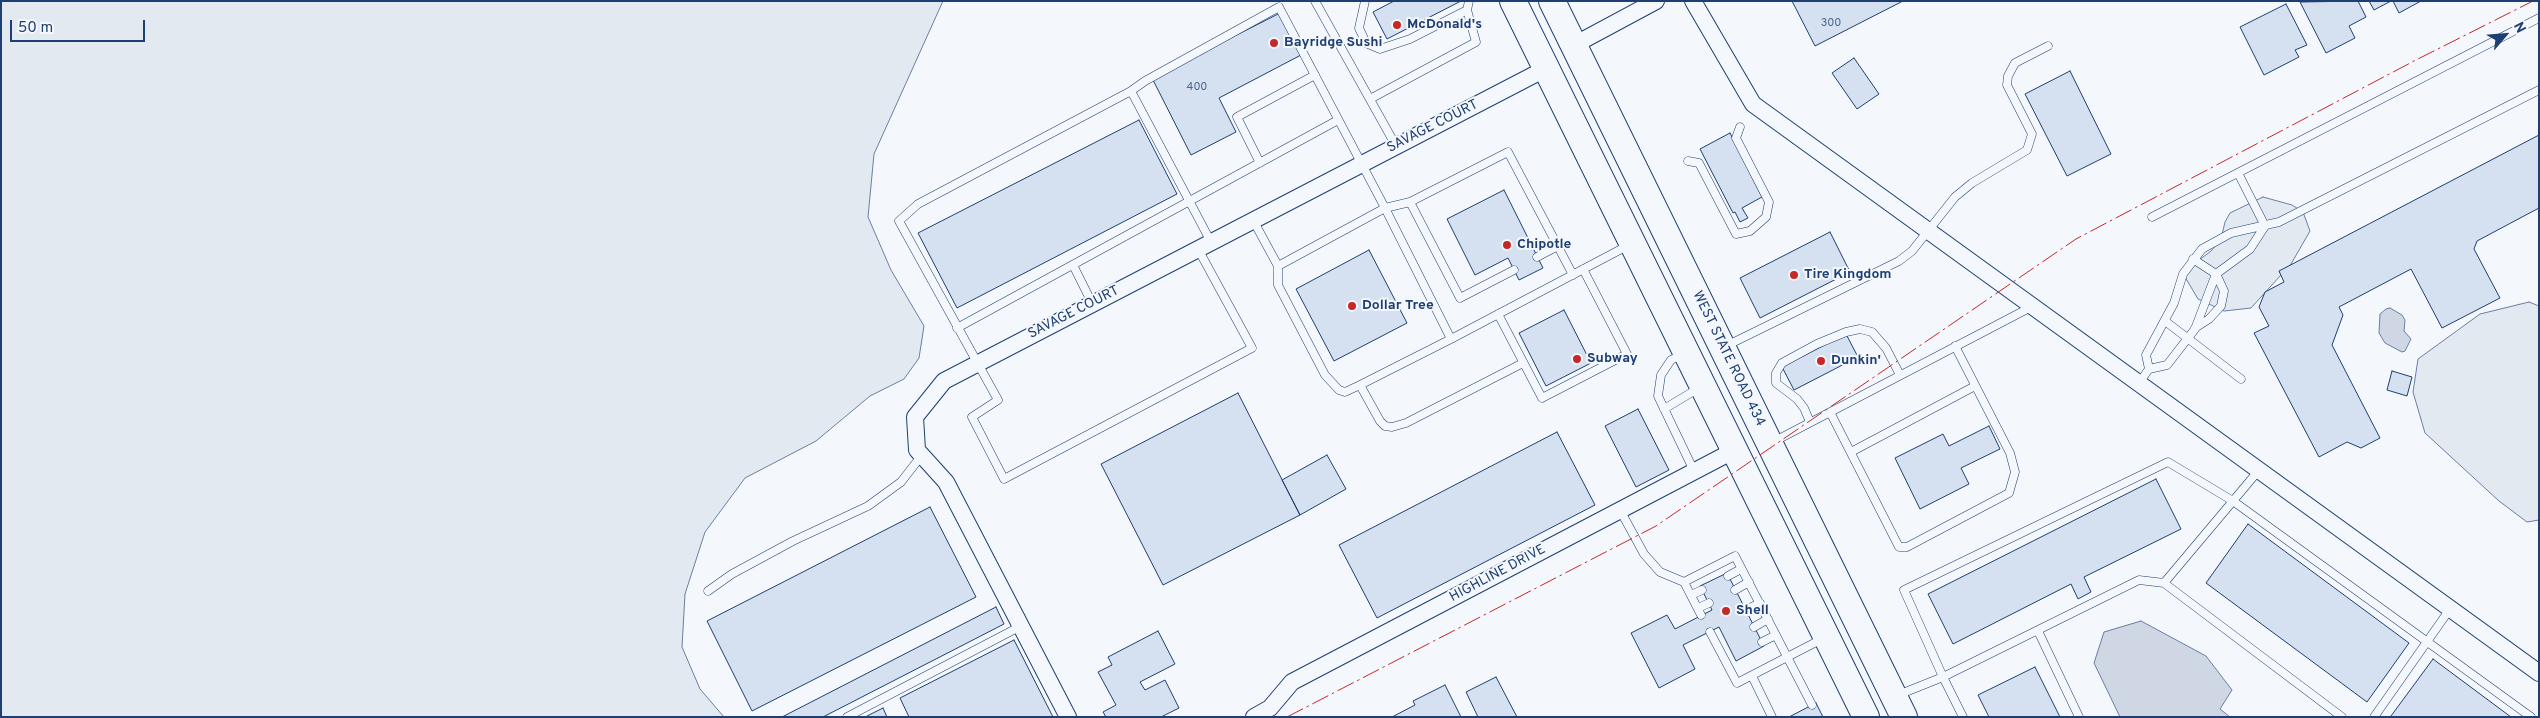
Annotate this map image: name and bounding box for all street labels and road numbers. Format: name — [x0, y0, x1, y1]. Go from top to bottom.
street label: SAVAGE COURT — [1385, 97, 1481, 157]
street label: SAVAGE COURT — [1026, 283, 1122, 343]
street label: WEST STATE ROAD 434 — [1688, 289, 1768, 429]
street label: HIGHLINE DRIVE — [1447, 542, 1549, 606]

